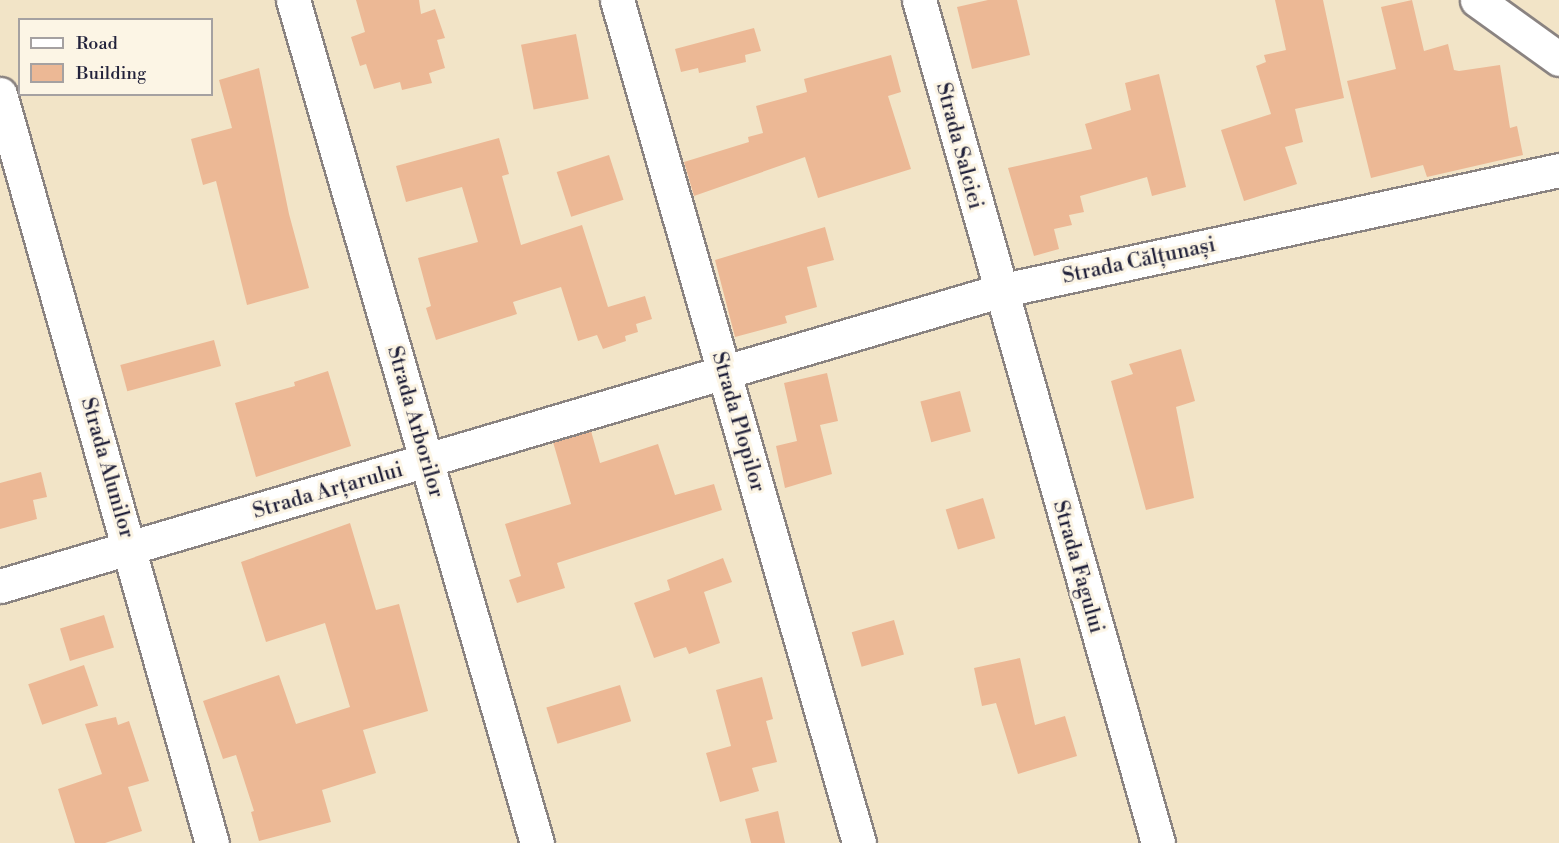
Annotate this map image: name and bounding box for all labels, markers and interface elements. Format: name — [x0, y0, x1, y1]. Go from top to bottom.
legend — [18, 18, 213, 96]
text: Road — [76, 32, 118, 55]
text: Building — [76, 62, 146, 85]
street label: Strada Salciei — [930, 80, 988, 212]
street label: Strada Călțunași — [1060, 232, 1218, 290]
street label: Strada Arborilor — [381, 343, 449, 501]
street label: Strada Plopilor — [706, 349, 770, 495]
street label: Strada Alunilor — [75, 395, 139, 541]
street label: Strada Arțarului — [250, 458, 406, 524]
street label: Strada Fagului — [1047, 498, 1109, 636]

